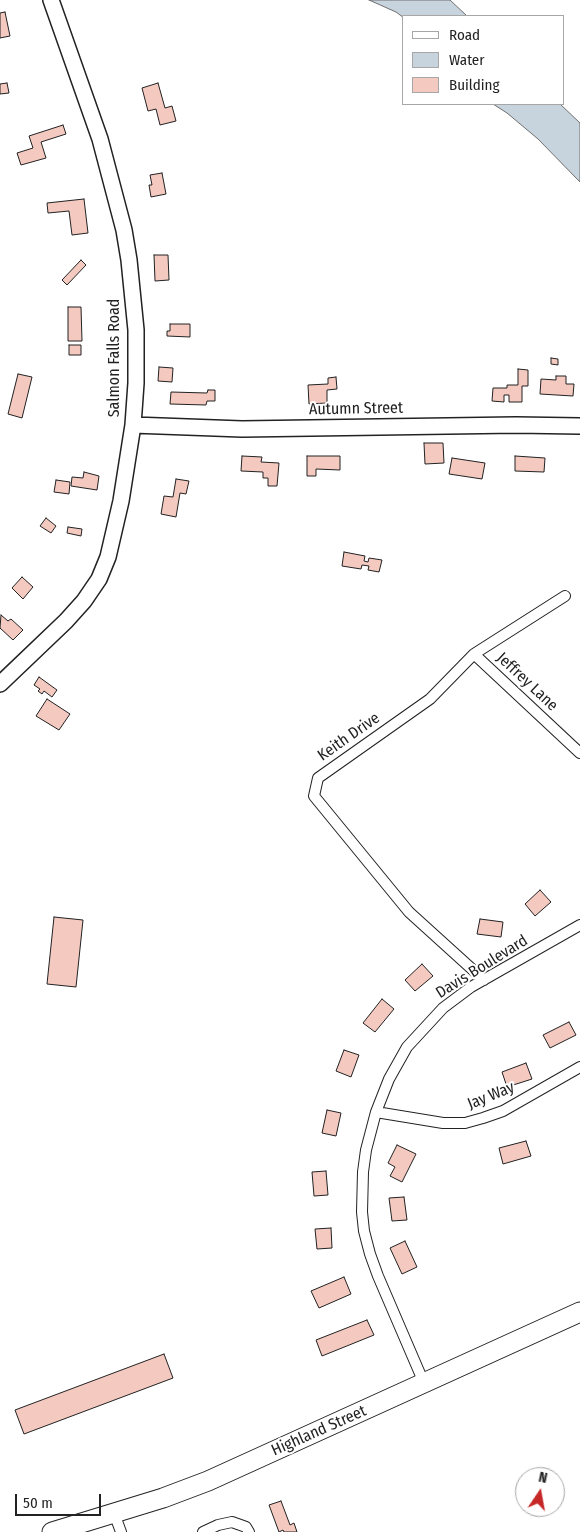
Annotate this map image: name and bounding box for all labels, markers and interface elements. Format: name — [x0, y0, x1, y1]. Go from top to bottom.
legend — [402, 15, 565, 105]
text: Road — [449, 26, 480, 44]
text: Water — [449, 51, 484, 69]
text: Building — [449, 76, 500, 94]
street label: Salmon Falls Road — [105, 299, 125, 417]
street label: Autumn Street — [309, 399, 403, 419]
street label: Jeffrey Lane — [492, 649, 562, 715]
street label: Keith Drive — [314, 709, 384, 765]
street label: Davis Boulevard — [433, 931, 531, 1003]
street label: Jay Way — [465, 1078, 517, 1114]
street label: Highland Street — [269, 1402, 369, 1460]
north arrow — [515, 1467, 565, 1517]
text: N — [537, 1469, 549, 1487]
scale bar — [18, 1484, 104, 1516]
text: 50 m — [23, 1494, 53, 1512]

